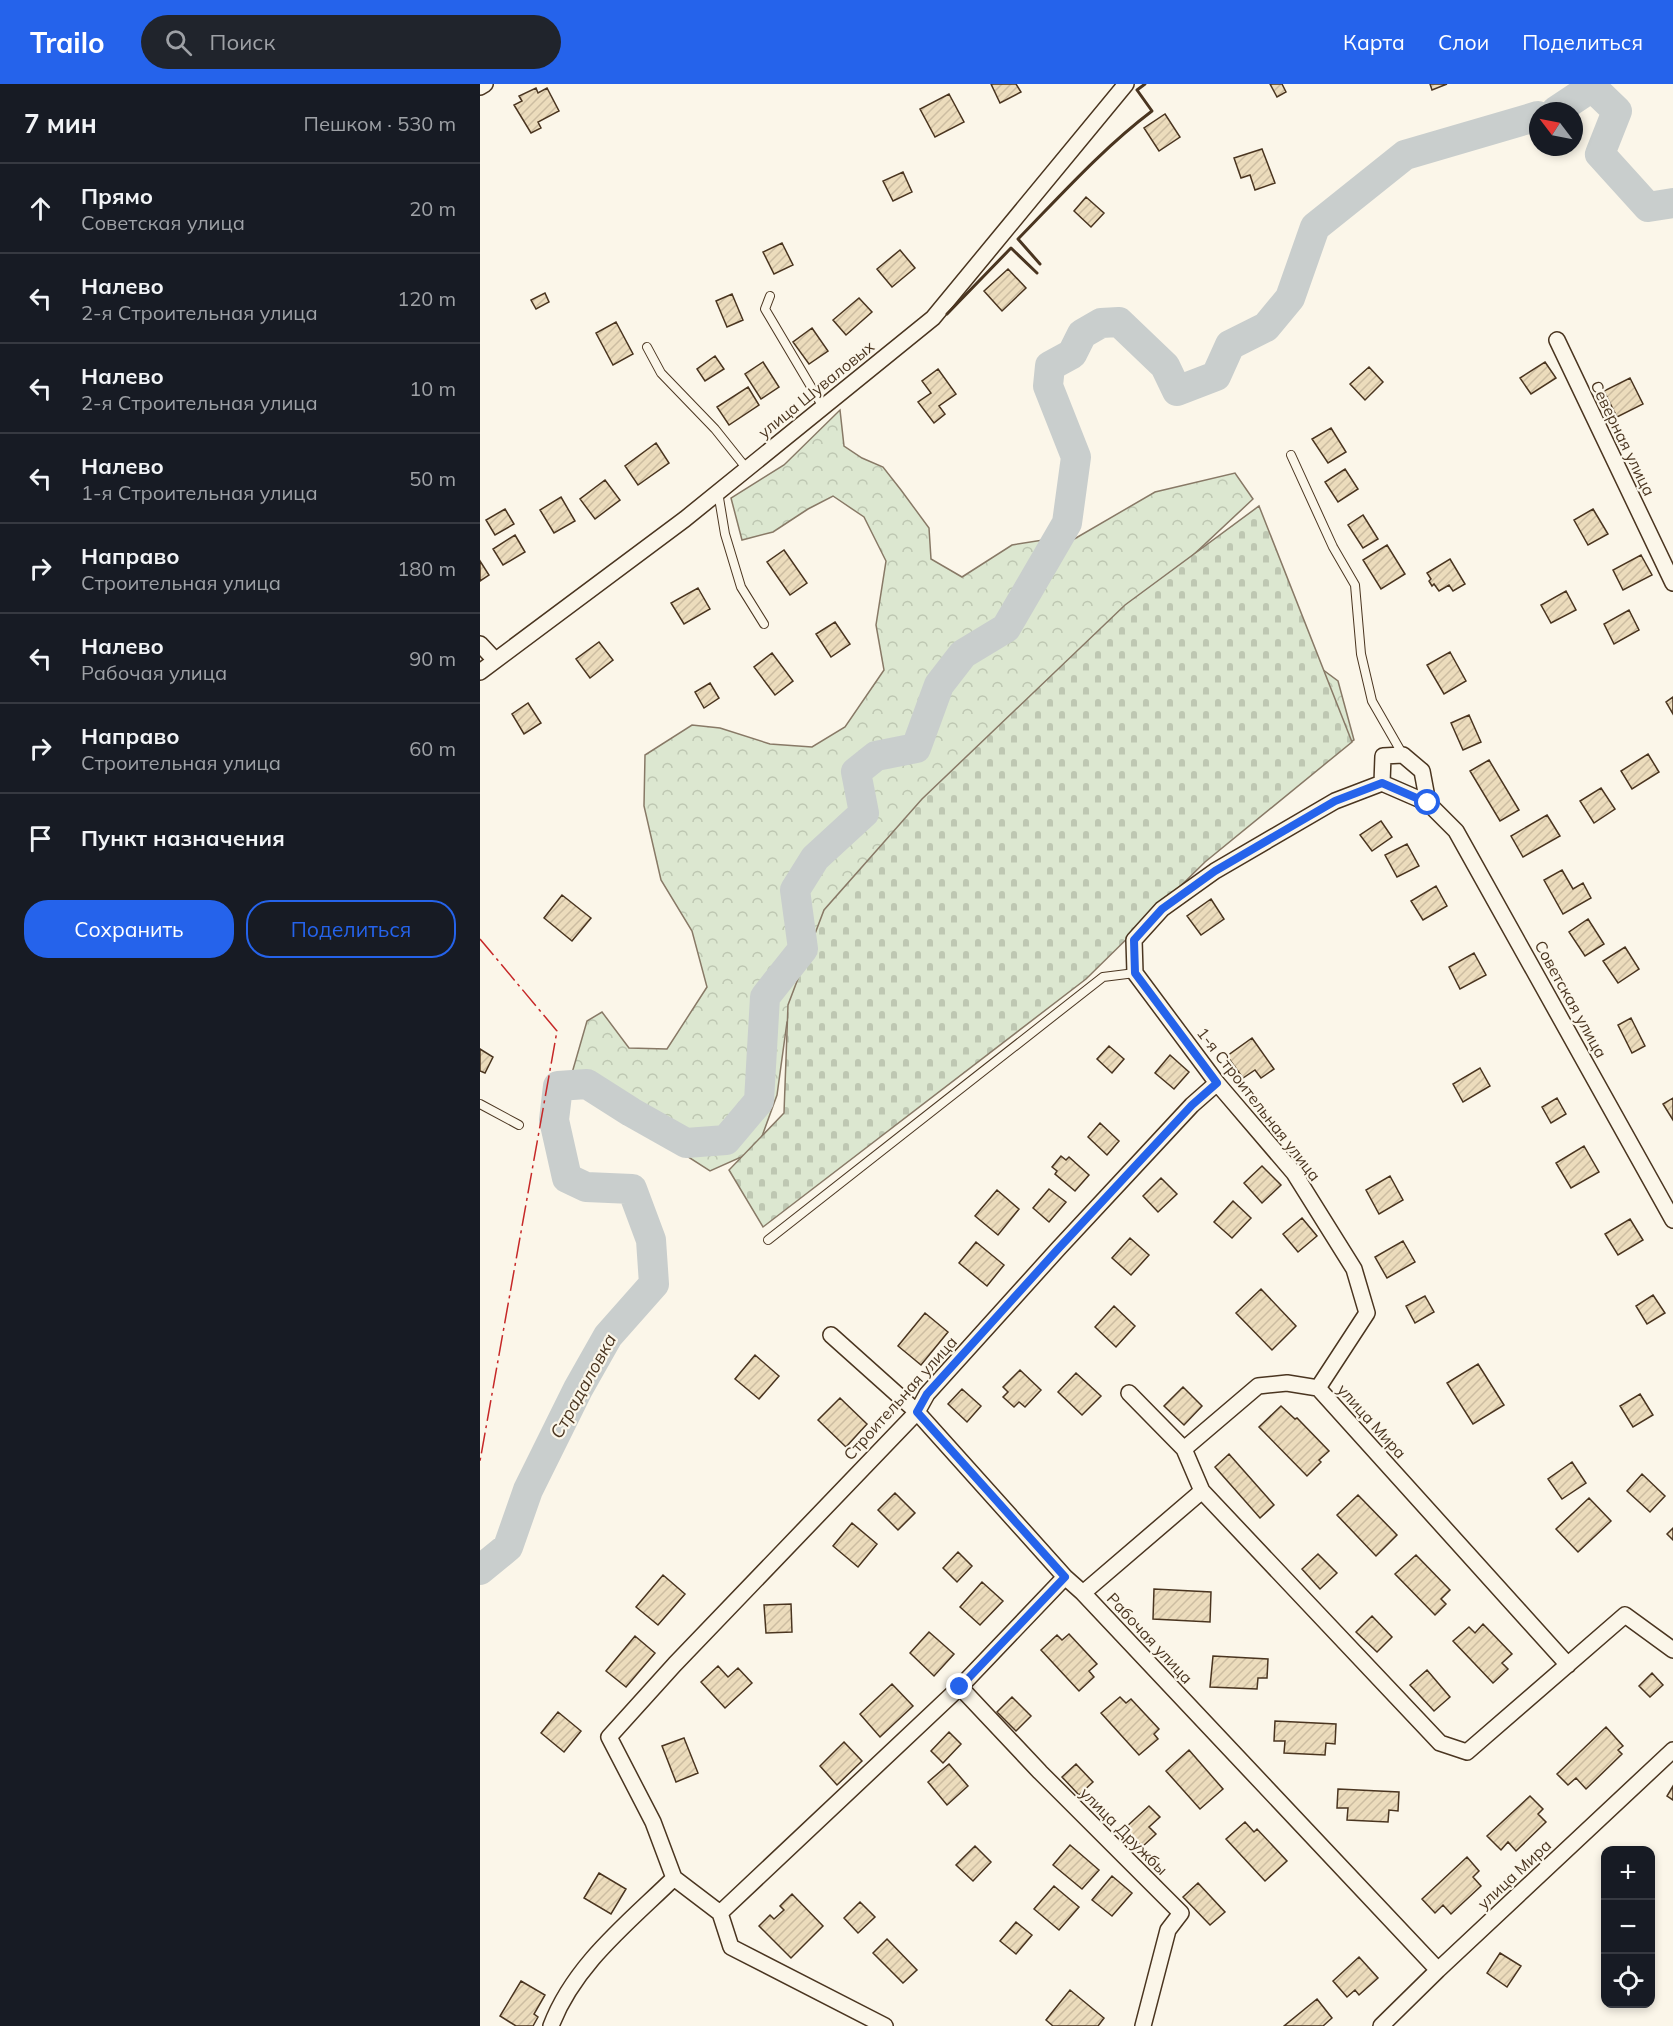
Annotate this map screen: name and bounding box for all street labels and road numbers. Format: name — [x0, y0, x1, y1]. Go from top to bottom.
street label: улица Шуваловых — [754, 336, 878, 442]
street label: Северная улица — [1586, 377, 1660, 499]
street label: Советская улица — [1530, 937, 1612, 1061]
street label: 1-я Строительная улица — [1193, 1023, 1325, 1185]
street label: Строительная улица — [839, 1332, 961, 1464]
street label: улица Мира — [1333, 1380, 1411, 1462]
street label: Рабочая улица — [1103, 1588, 1197, 1688]
street label: улица Дружбы — [1076, 1783, 1172, 1879]
street label: улица Мира — [1473, 1835, 1555, 1913]

